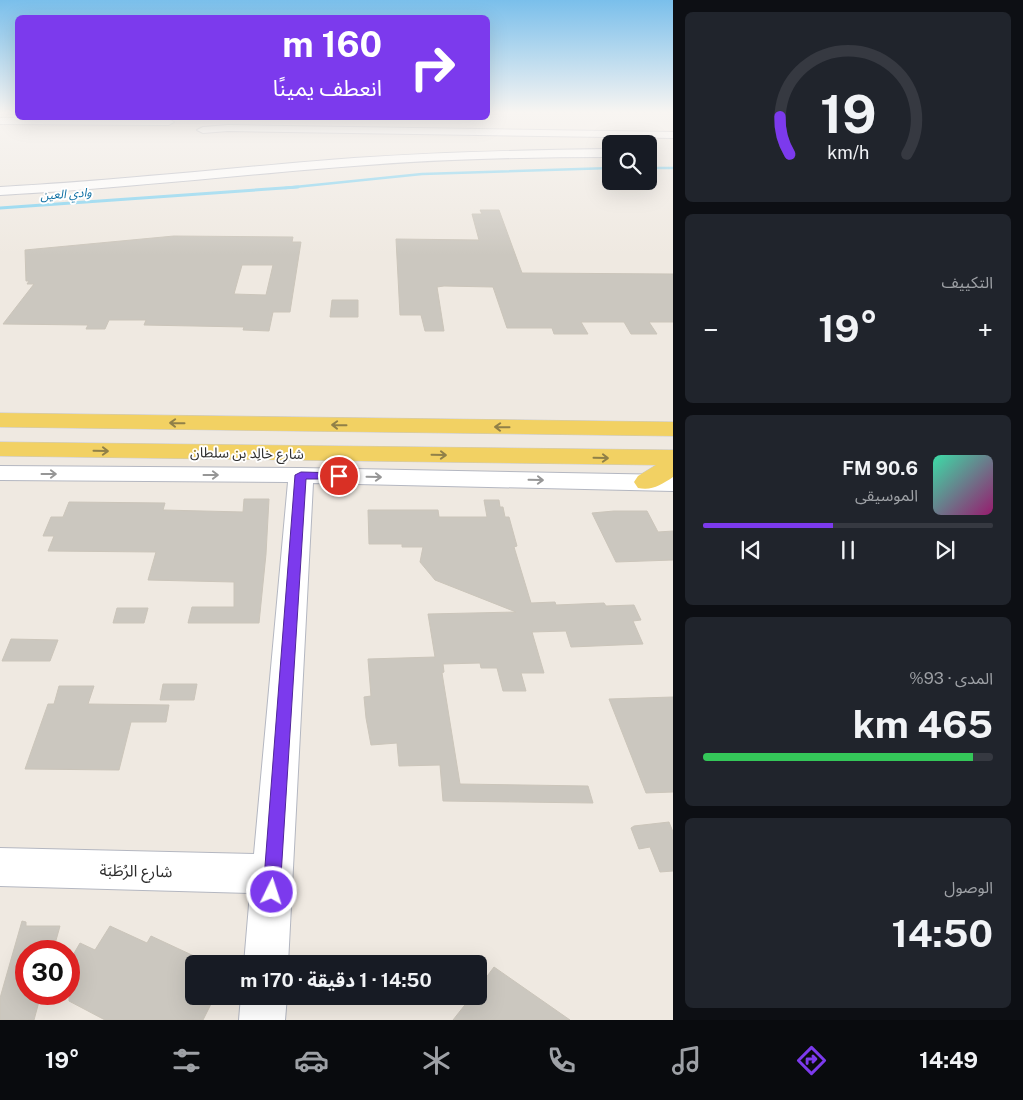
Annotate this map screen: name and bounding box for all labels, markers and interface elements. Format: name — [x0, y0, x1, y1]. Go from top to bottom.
text: 160 m — [282, 24, 382, 65]
icon: right — [400, 35, 465, 100]
text: انعطف يمينًا — [273, 75, 382, 101]
text: 19 — [820, 84, 876, 145]
map controls — [602, 135, 657, 190]
button: search — [602, 135, 657, 190]
text: km/h — [827, 142, 869, 163]
water label: وادي العين — [40, 185, 93, 206]
text: التكييف — [941, 273, 993, 292]
text: 19° — [818, 306, 878, 351]
text: − — [703, 313, 719, 346]
text: + — [977, 313, 993, 346]
one-way arrow — [169, 418, 186, 428]
one-way arrow — [332, 420, 348, 430]
one-way arrow — [494, 422, 510, 432]
street label: شارع خالِد بن سلطان — [190, 444, 304, 465]
one-way arrow — [93, 446, 109, 455]
one-way arrow — [430, 450, 446, 460]
one-way arrow — [593, 453, 609, 462]
pin — [318, 455, 360, 497]
text: 90.6 FM — [842, 457, 918, 479]
icon: arrive — [325, 462, 353, 490]
one-way arrow — [40, 469, 56, 479]
one-way arrow — [202, 470, 219, 480]
one-way arrow — [365, 472, 381, 482]
one-way arrow — [528, 475, 544, 485]
text: الموسيقى — [855, 486, 918, 505]
icon: previous — [737, 536, 765, 564]
icon: pause — [834, 536, 862, 564]
icon: next — [931, 536, 959, 564]
text: المدى · 93% — [909, 669, 993, 688]
text: 465 km — [853, 702, 993, 747]
street label: شارع الرُطَبَة — [99, 861, 173, 884]
position arrow — [245, 865, 297, 917]
text: الوصول — [944, 878, 993, 897]
text: 14:50 — [891, 911, 993, 956]
speed limit sign: 30 — [15, 940, 80, 1005]
text: 14:50 · 1 دقيقة · 170 m — [240, 969, 432, 991]
icon: filters — [169, 1043, 204, 1078]
icon: car — [294, 1043, 329, 1078]
icon: climate — [419, 1043, 454, 1078]
icon: phone — [544, 1043, 579, 1078]
icon: music — [669, 1043, 704, 1078]
icon: directions — [794, 1043, 829, 1078]
text: 19° — [45, 1047, 79, 1073]
text: 14:49 — [919, 1047, 978, 1073]

